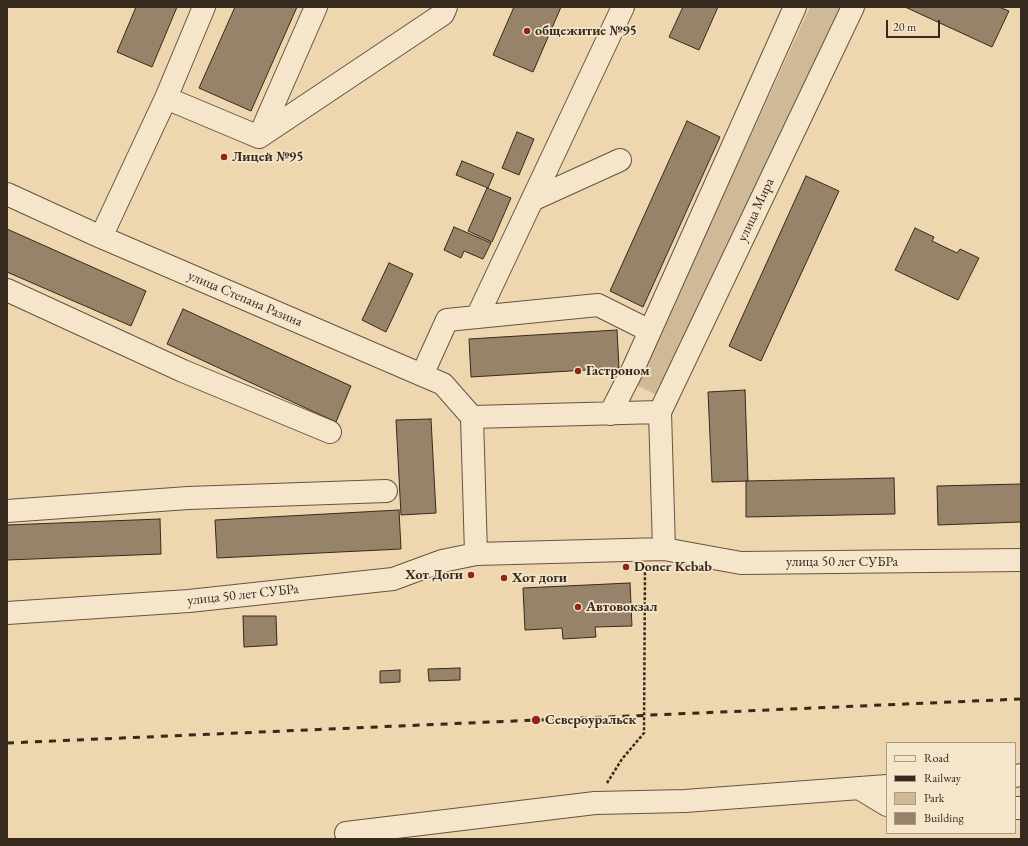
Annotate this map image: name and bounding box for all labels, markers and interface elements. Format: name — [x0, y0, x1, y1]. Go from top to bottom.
scale bar — [888, 12, 942, 38]
text: 20 m — [893, 19, 916, 35]
place label: общежитие №95 — [535, 23, 637, 39]
marker: общежитие №95 — [522, 26, 532, 36]
place label: Лицей №95 — [232, 149, 304, 165]
marker: Лицей №95 — [219, 152, 229, 162]
street label: улица Мира — [734, 176, 778, 244]
street label: улица Степана Разина — [185, 267, 305, 331]
place label: Гастроном — [586, 363, 650, 379]
marker: Гастроном — [573, 366, 583, 376]
street label: улица 50 лет СУБРа — [786, 554, 898, 570]
place label: Doner Kebab — [634, 559, 712, 575]
marker: Doner Kebab — [621, 562, 631, 572]
place label: Хот Доги — [405, 567, 463, 583]
marker: Хот Доги — [466, 570, 476, 580]
place label: Хот доги — [512, 570, 567, 586]
marker: Хот доги — [499, 573, 509, 583]
street label: улица 50 лет СУБРа — [186, 581, 300, 609]
place label: Автовокзал — [586, 599, 657, 615]
marker: Автовокзал — [573, 602, 583, 612]
place label: Североуральск — [545, 712, 636, 728]
marker: Североуральск — [530, 714, 542, 726]
legend — [886, 742, 1016, 834]
text: Road — [924, 750, 949, 766]
text: Railway — [924, 770, 961, 786]
text: Park — [924, 790, 944, 806]
text: Building — [924, 810, 964, 826]

